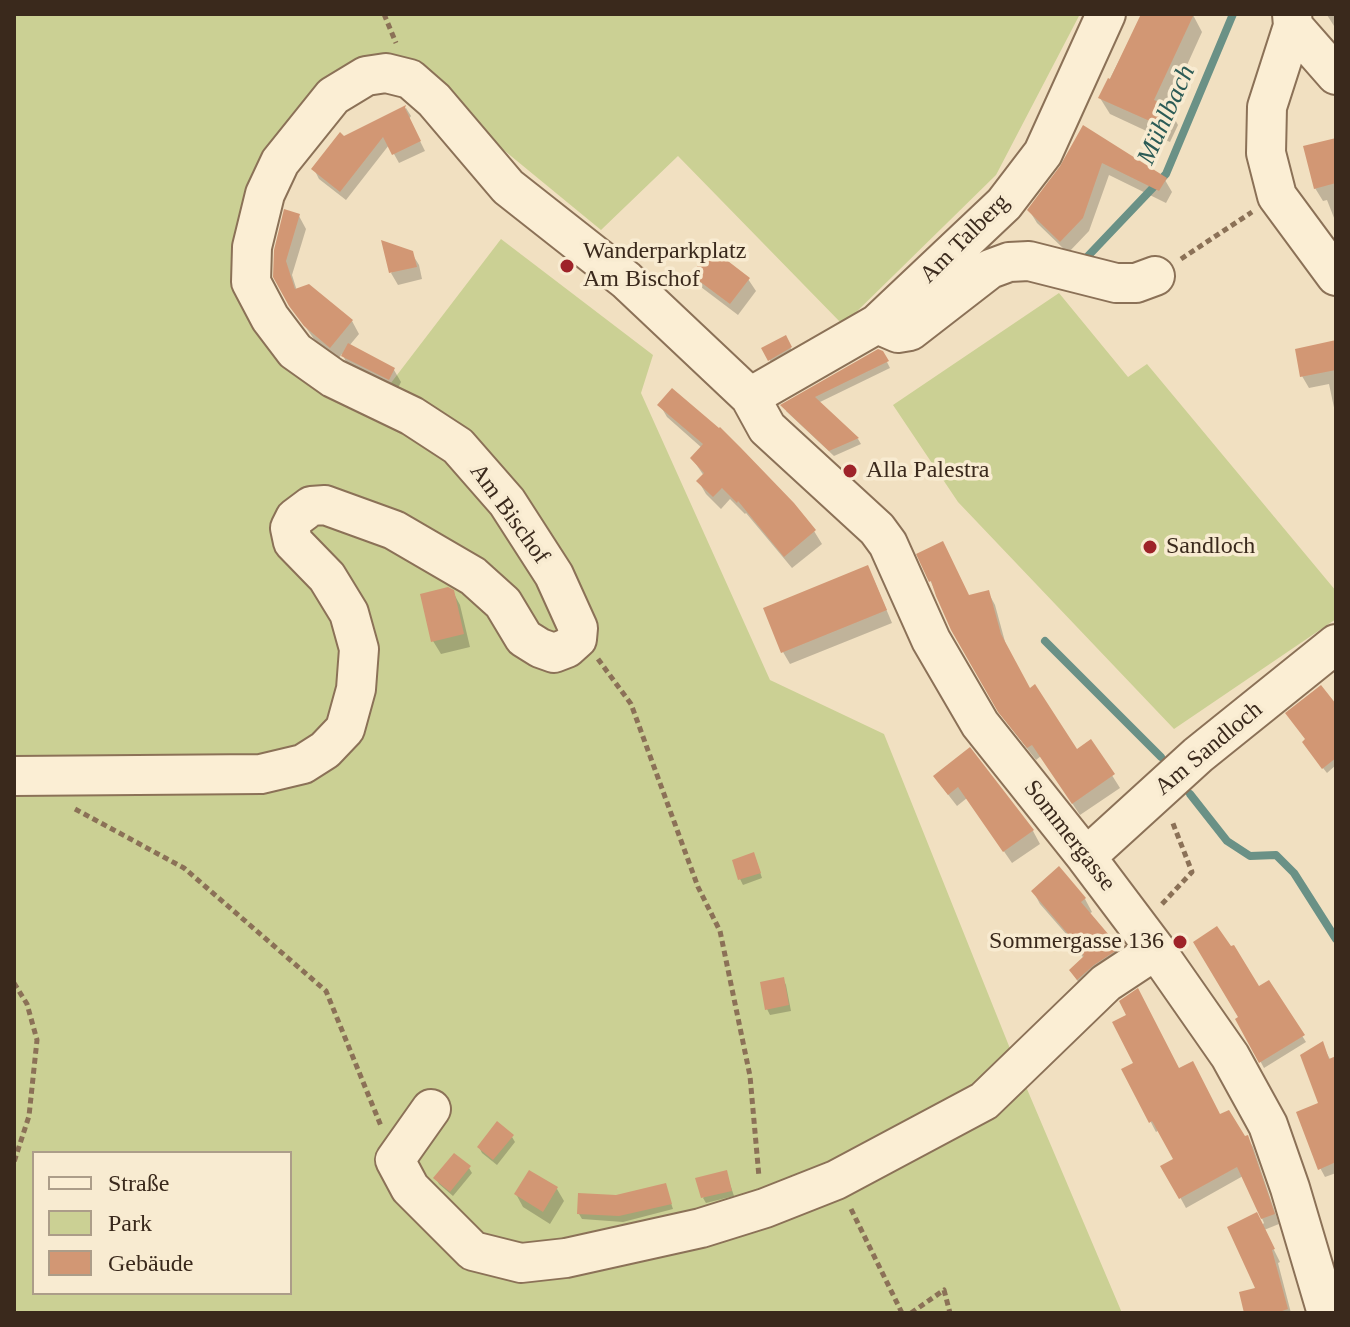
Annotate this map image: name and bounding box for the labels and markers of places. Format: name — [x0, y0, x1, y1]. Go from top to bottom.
place label: Wanderparkplatz Am Bischof — [583, 238, 746, 294]
marker: Wanderparkplatz Am Bischof — [558, 257, 576, 275]
place label: Alla Palestra — [866, 457, 989, 485]
marker: Alla Palestra — [841, 462, 859, 480]
place label: Sandloch — [1166, 533, 1255, 561]
marker: Sandloch — [1141, 538, 1159, 556]
place label: Sommergasse 136 — [989, 928, 1164, 956]
marker: Sommergasse 136 — [1171, 933, 1189, 951]

